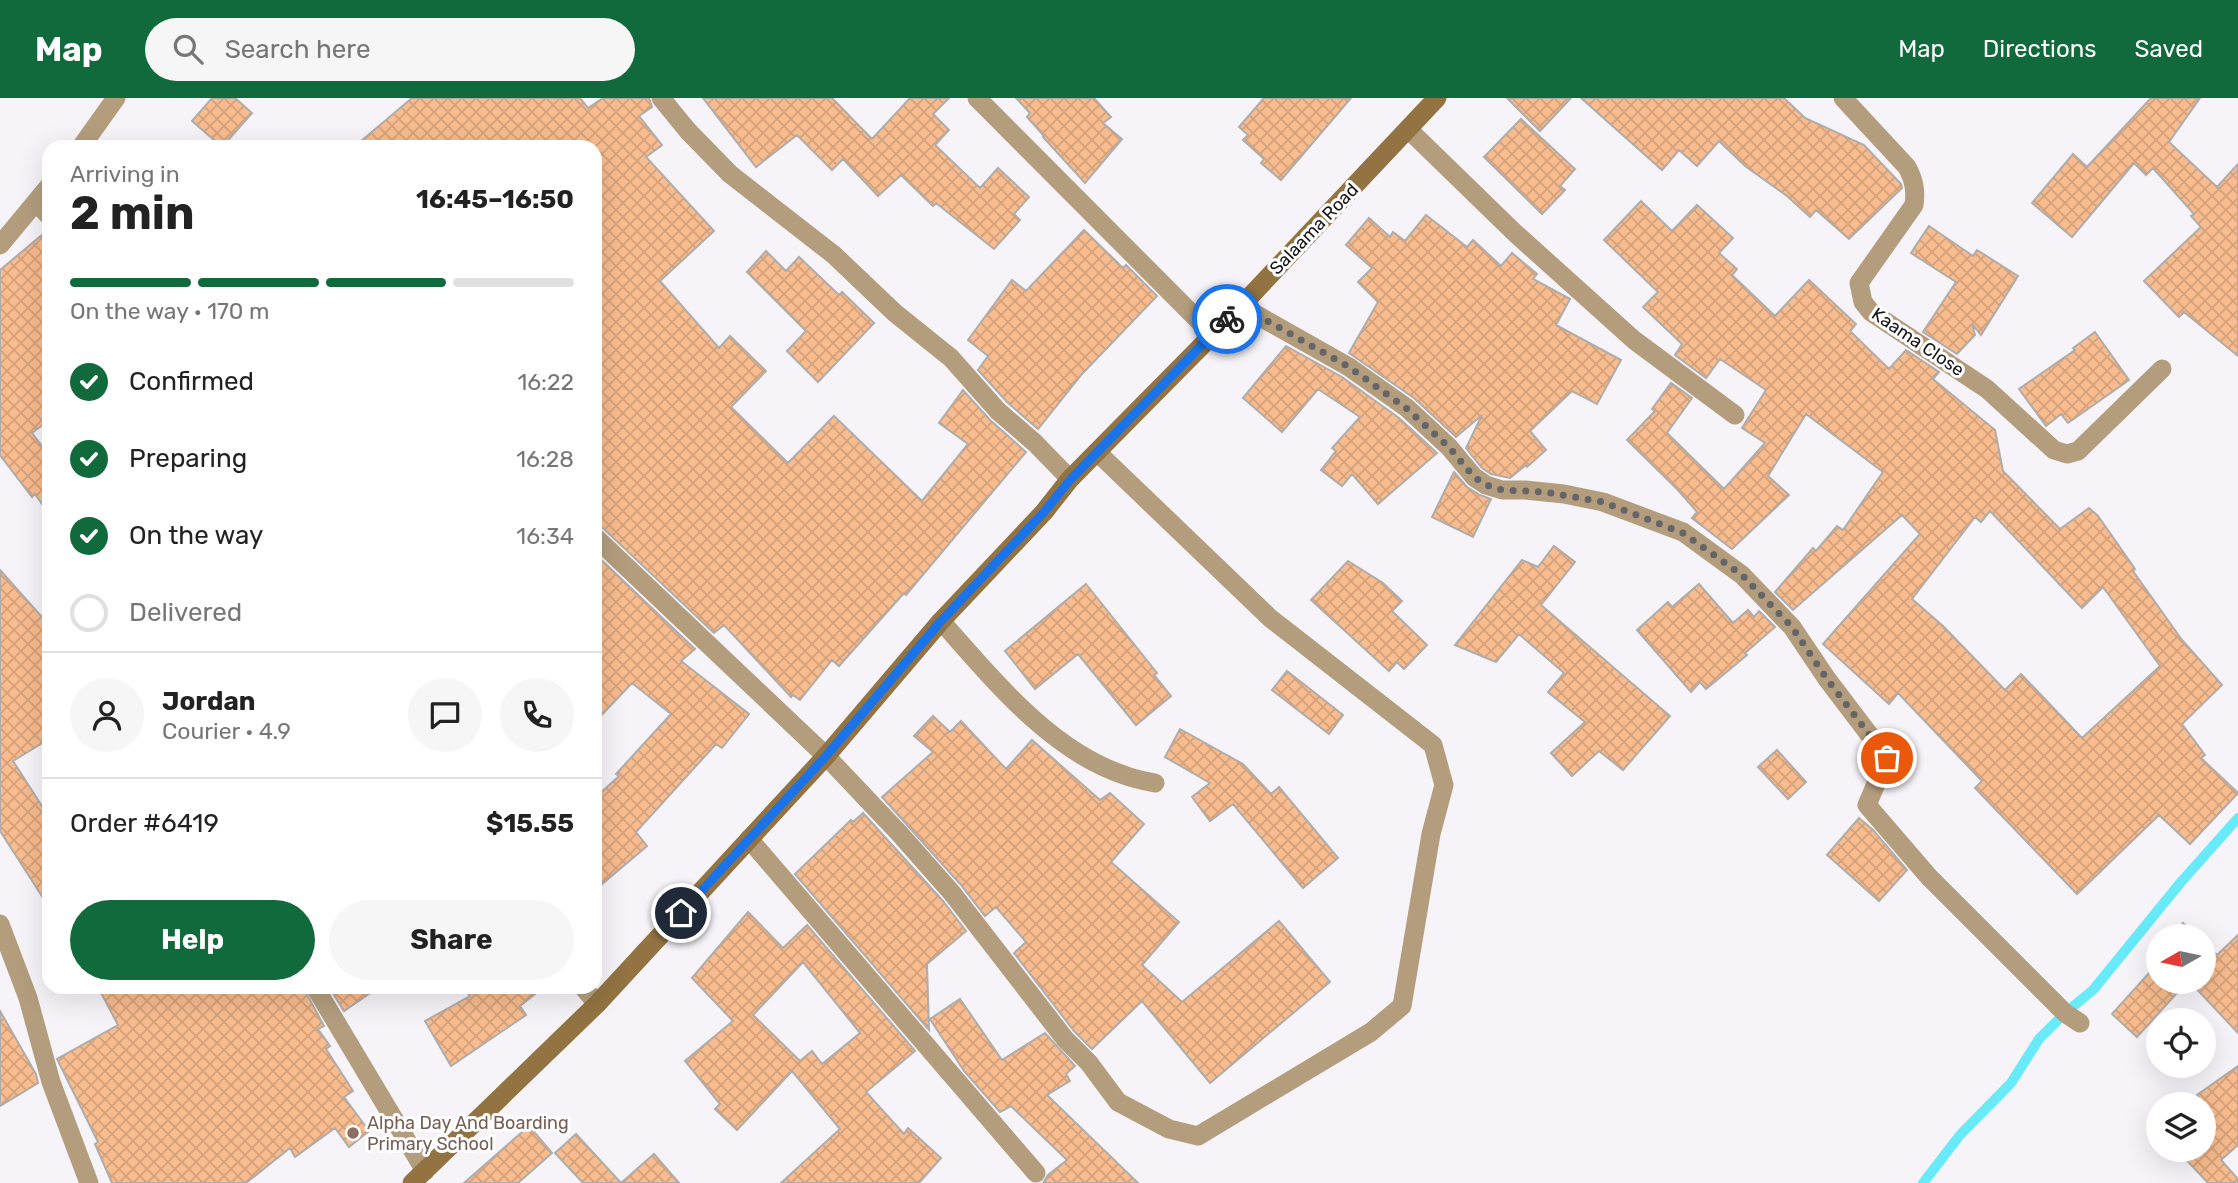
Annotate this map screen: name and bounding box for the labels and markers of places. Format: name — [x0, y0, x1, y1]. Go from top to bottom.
pin — [1857, 728, 1917, 788]
pin — [651, 883, 711, 943]
place label: Alpha Day And Boarding Primary School — [367, 1112, 569, 1155]
marker: Alpha Day And Boarding Primary School — [345, 1125, 361, 1141]

